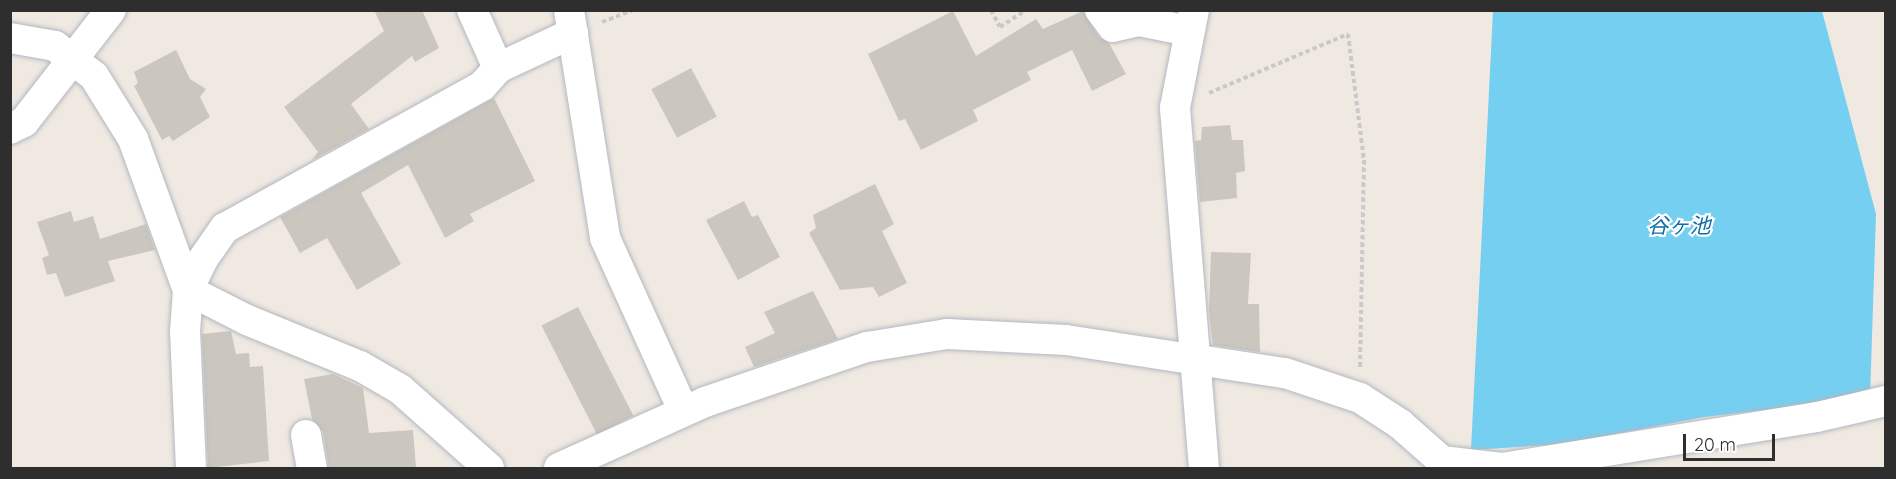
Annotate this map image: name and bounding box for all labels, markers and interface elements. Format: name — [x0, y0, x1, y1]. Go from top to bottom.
water label: 谷ヶ池 — [1648, 212, 1710, 238]
scale bar — [1686, 422, 1778, 460]
text: 20 m — [1694, 433, 1736, 456]

